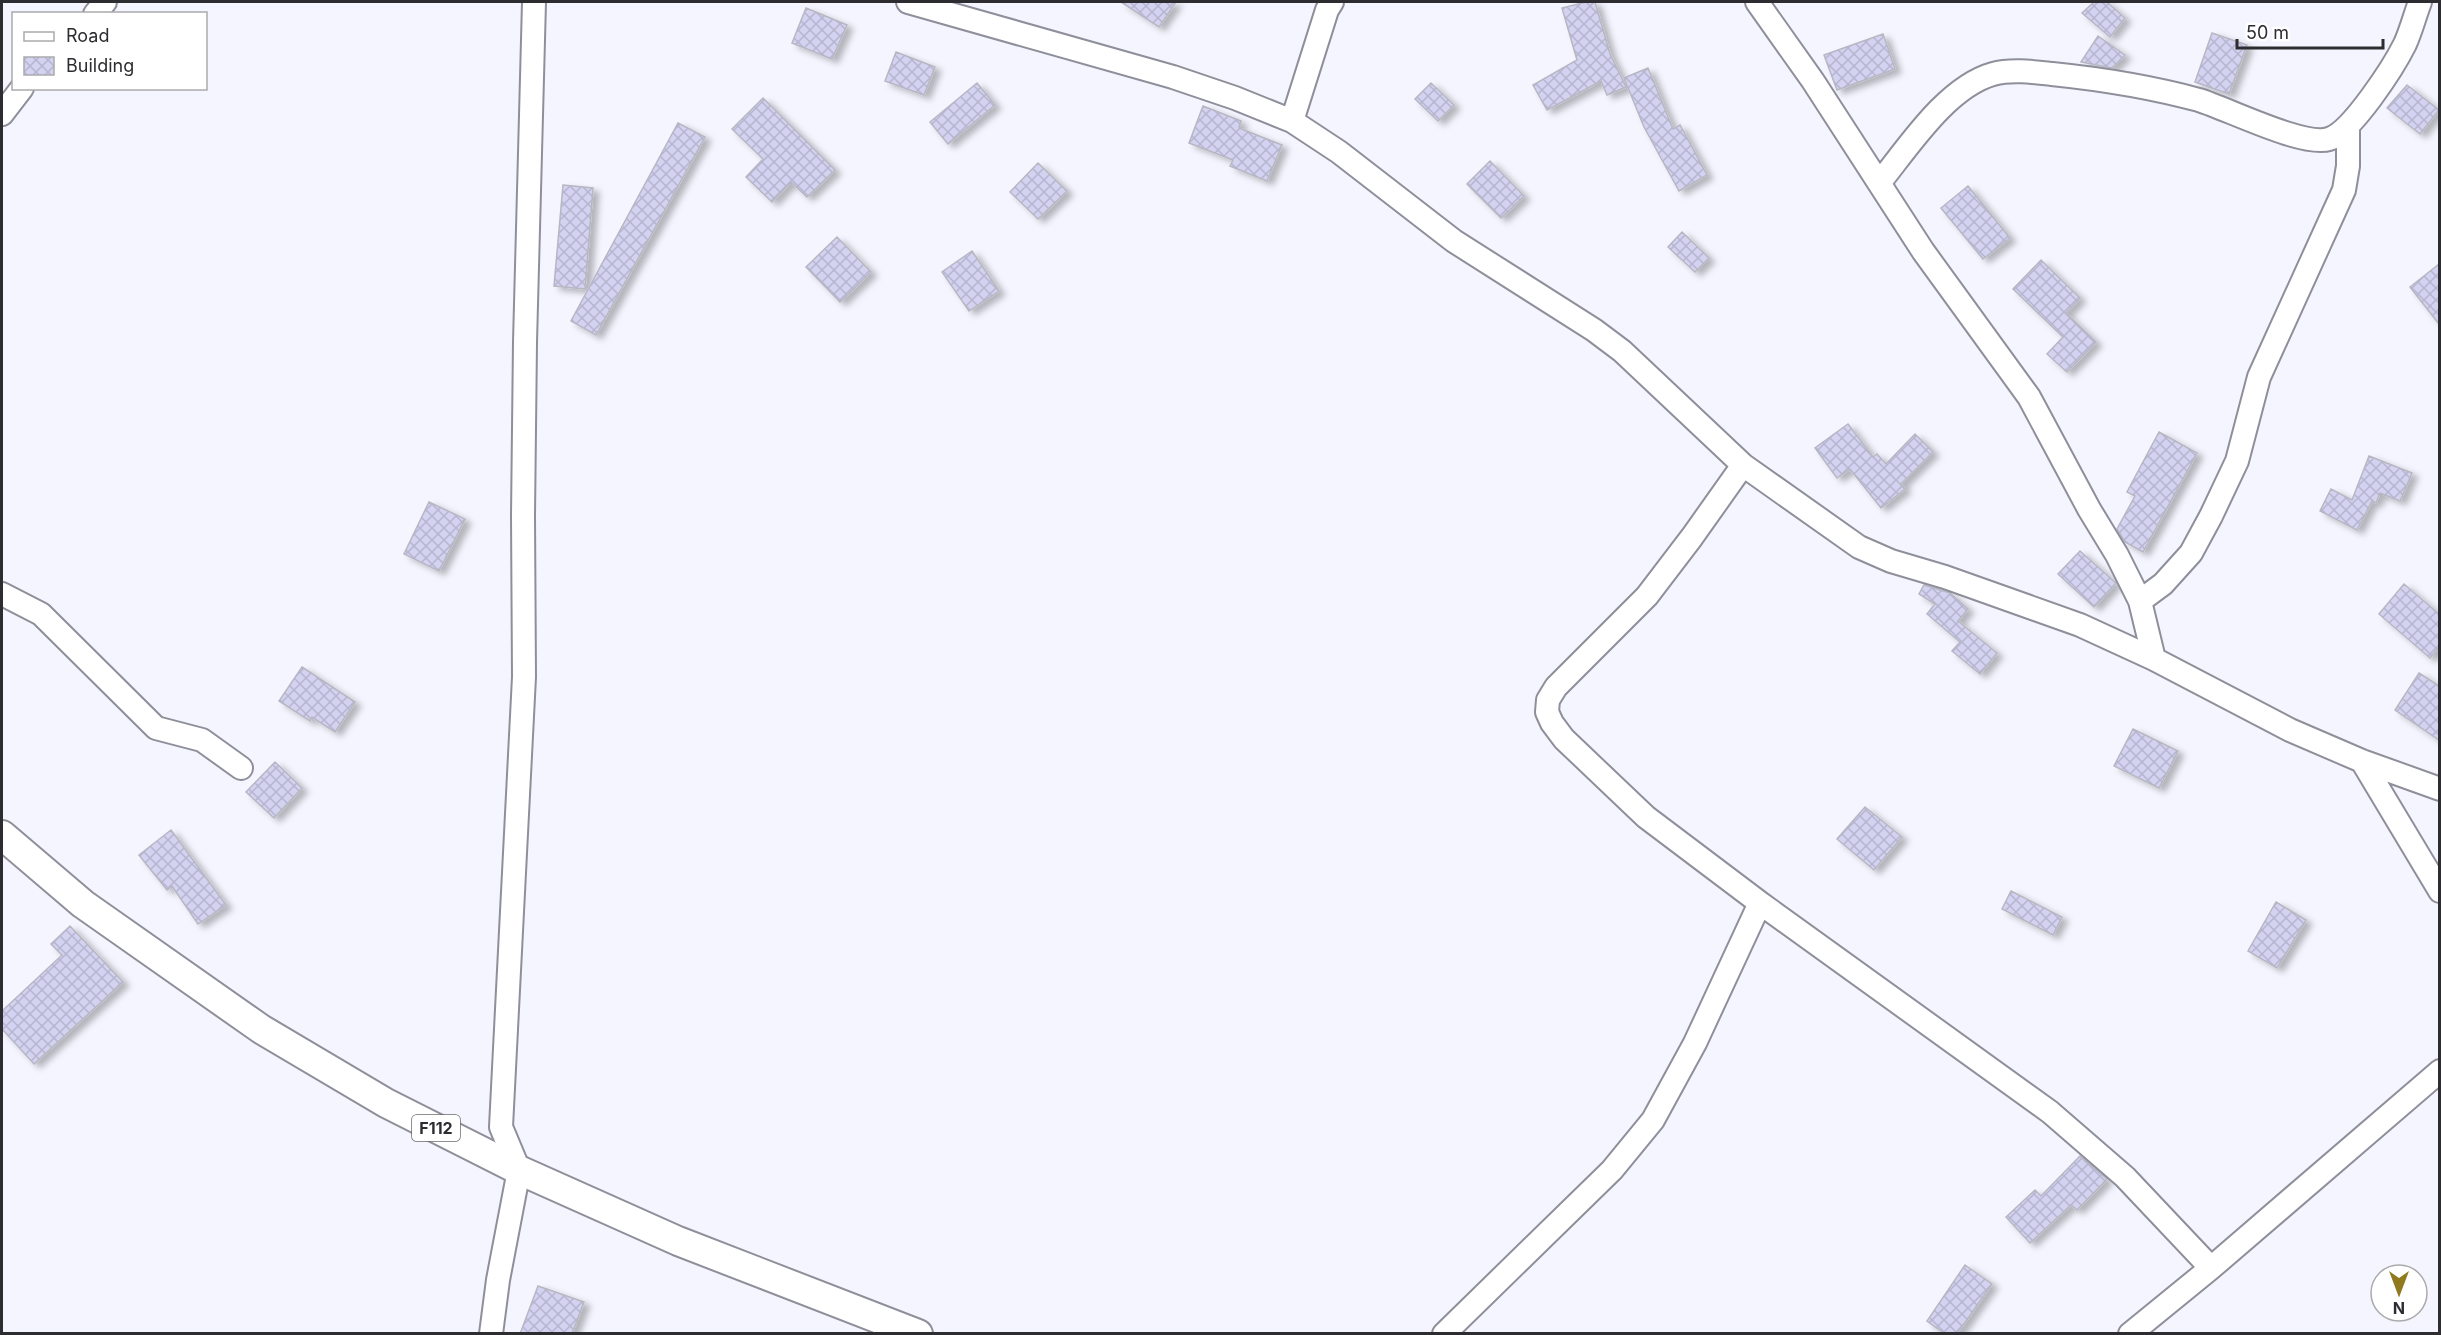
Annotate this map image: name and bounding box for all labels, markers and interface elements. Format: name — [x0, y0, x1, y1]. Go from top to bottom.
legend — [12, 12, 207, 90]
scale bar — [2237, 12, 2382, 50]
text: 50 m — [2246, 22, 2289, 43]
text: Road — [66, 25, 109, 46]
text: Building — [66, 55, 134, 76]
road number: F112 — [412, 1115, 460, 1141]
north arrow — [2369, 1263, 2429, 1323]
text: N — [2393, 1298, 2405, 1318]

